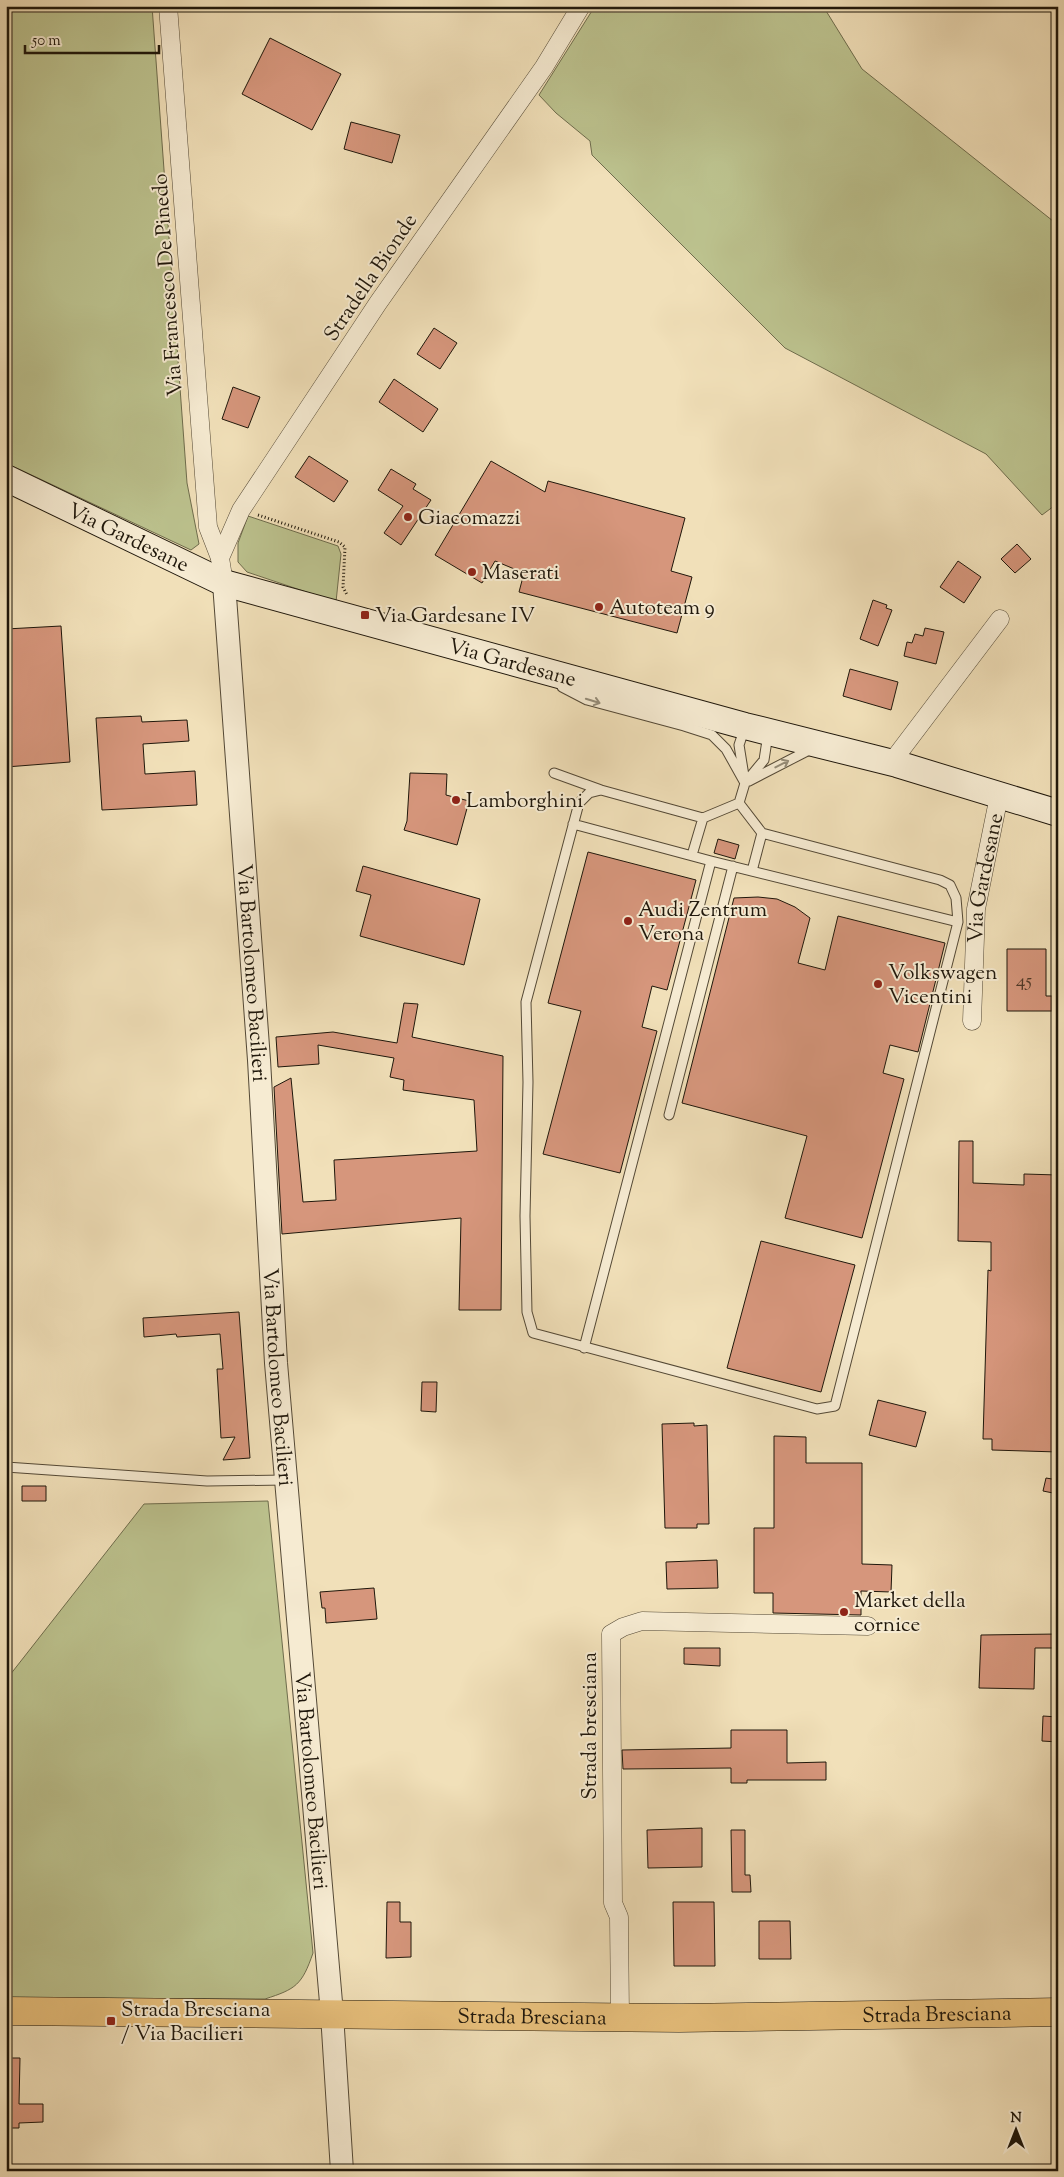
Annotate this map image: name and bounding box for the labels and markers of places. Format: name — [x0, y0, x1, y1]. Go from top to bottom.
place label: Giacomazzi — [418, 504, 520, 534]
marker: Giacomazzi — [402, 511, 414, 523]
place label: Maserati — [482, 559, 560, 589]
marker: Maserati — [466, 566, 478, 578]
place label: Autoteam 9 — [609, 594, 715, 624]
marker: Autoteam 9 — [593, 601, 605, 613]
place label: Via Gardesane IV — [375, 602, 535, 632]
marker: Via Gardesane IV — [359, 609, 371, 621]
place label: Lamborghini — [466, 787, 583, 817]
marker: Lamborghini — [450, 794, 462, 806]
place label: Audi Zentrum Verona — [638, 896, 767, 950]
marker: Audi Zentrum Verona — [622, 915, 634, 927]
place label: Volkswagen Vicentini — [888, 959, 997, 1013]
marker: Volkswagen Vicentini — [872, 978, 884, 990]
place label: Market della cornice — [854, 1587, 966, 1641]
marker: Market della cornice — [838, 1606, 850, 1618]
place label: Strada Bresciana / Via Bacilieri — [121, 1996, 271, 2050]
marker: Strada Bresciana / Via Bacilieri — [105, 2015, 117, 2027]

